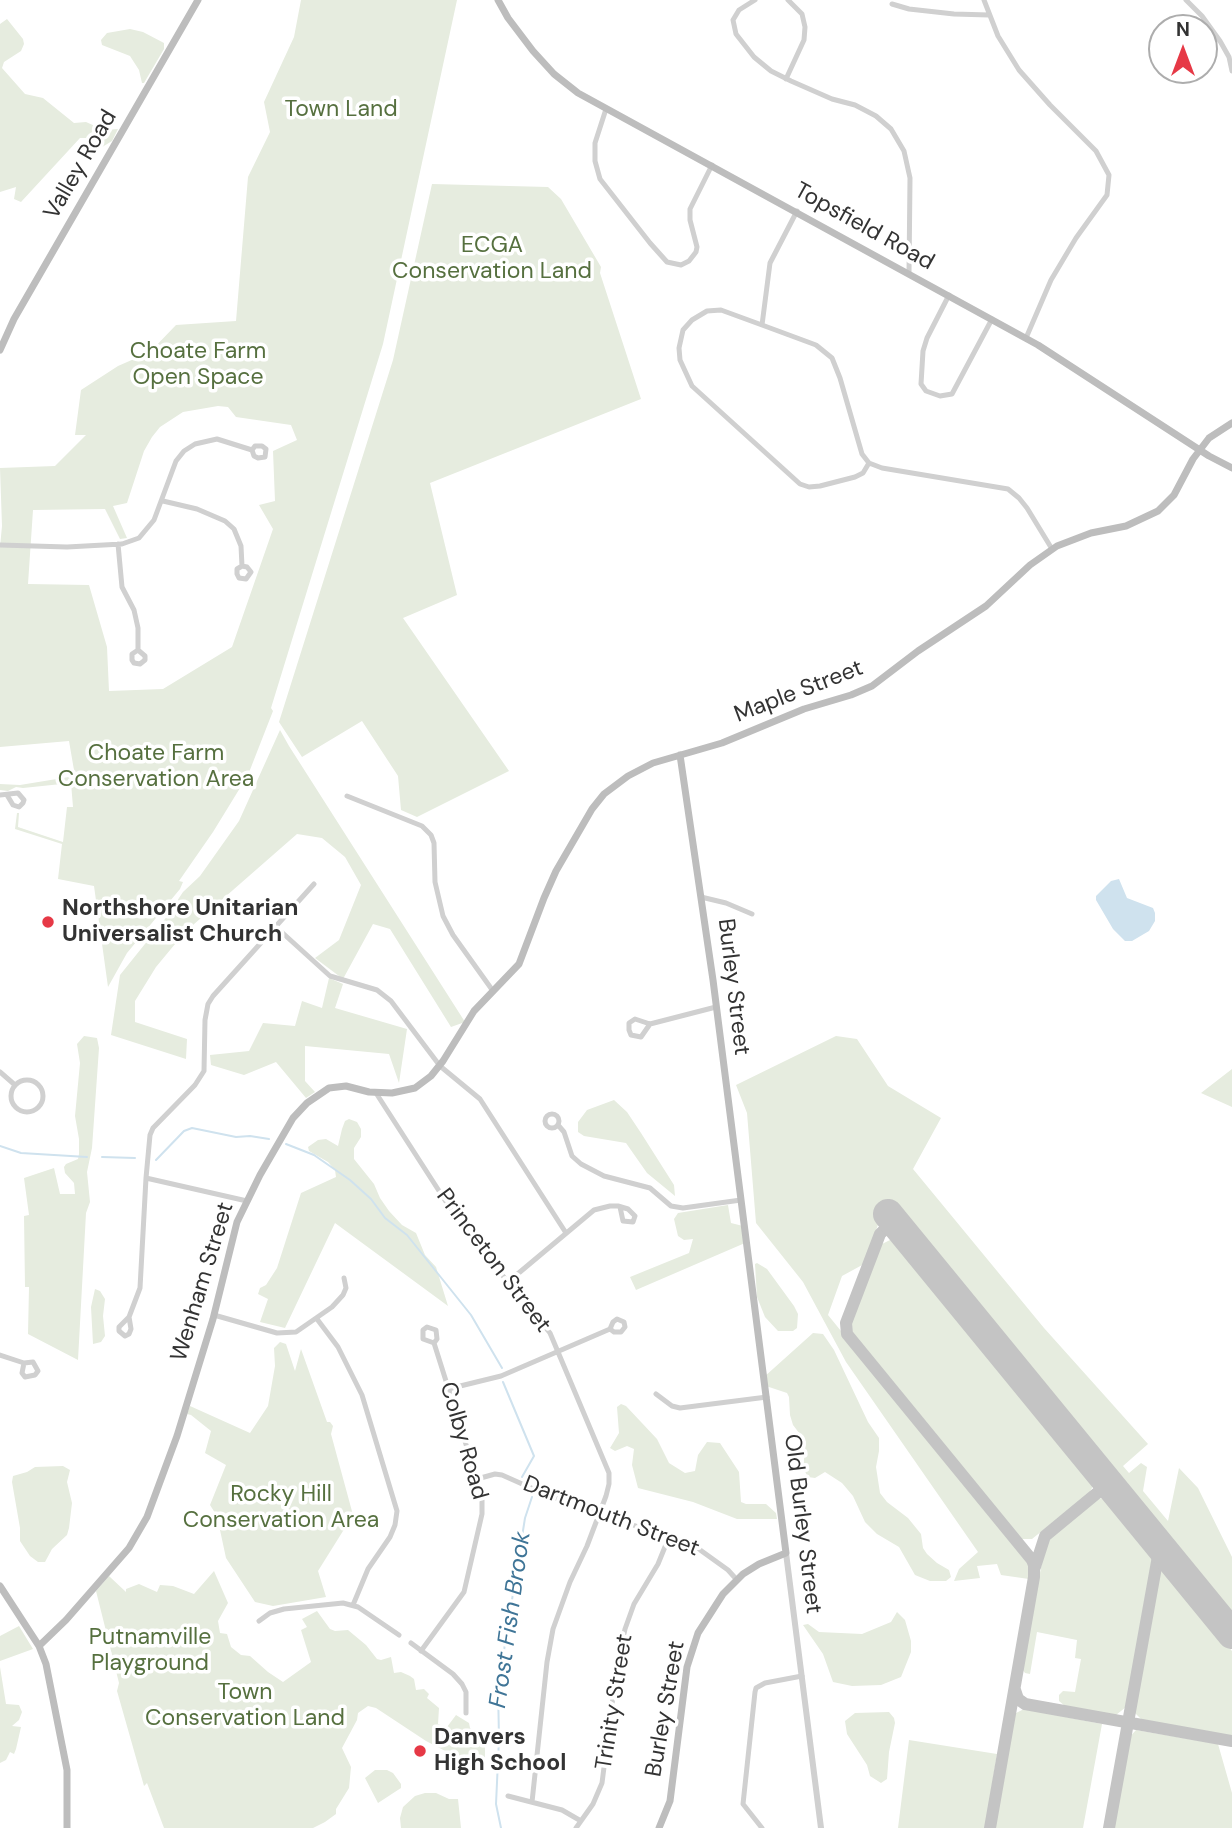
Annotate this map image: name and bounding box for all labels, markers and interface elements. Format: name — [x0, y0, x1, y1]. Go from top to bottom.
north arrow — [1148, 14, 1218, 84]
text: N — [1176, 17, 1190, 42]
park label: Town Land — [284, 96, 398, 124]
street label: Valley Road — [39, 105, 123, 225]
street label: Topsfield Road — [789, 177, 939, 277]
park label: ECGA Conservation Land — [392, 232, 592, 286]
park label: Choate Farm Open Space — [130, 338, 266, 392]
street label: Maple Street — [731, 655, 867, 729]
park label: Choate Farm Conservation Area — [58, 740, 254, 794]
place label: Northshore Unitarian Universalist Church — [62, 895, 298, 949]
marker: Northshore Unitarian Universalist Church — [40, 914, 56, 930]
street label: Burley Street — [711, 917, 755, 1057]
street label: Princeton Street — [430, 1184, 556, 1338]
street label: Wenham Street — [166, 1199, 240, 1365]
street label: Colby Road — [433, 1379, 493, 1503]
street label: Old Burley Street — [777, 1433, 827, 1615]
street label: Dartmouth Street — [519, 1471, 703, 1563]
park label: Rocky Hill Conservation Area — [183, 1481, 379, 1535]
water label: Frost Fish Brook — [484, 1530, 538, 1710]
park label: Putnamville Playground — [89, 1624, 211, 1678]
street label: Trinity Street — [591, 1632, 639, 1772]
street label: Burley Street — [640, 1639, 692, 1779]
park label: Town Conservation Land — [145, 1679, 345, 1733]
place label: Danvers High School — [434, 1724, 566, 1778]
marker: Danvers High School — [412, 1743, 428, 1759]

